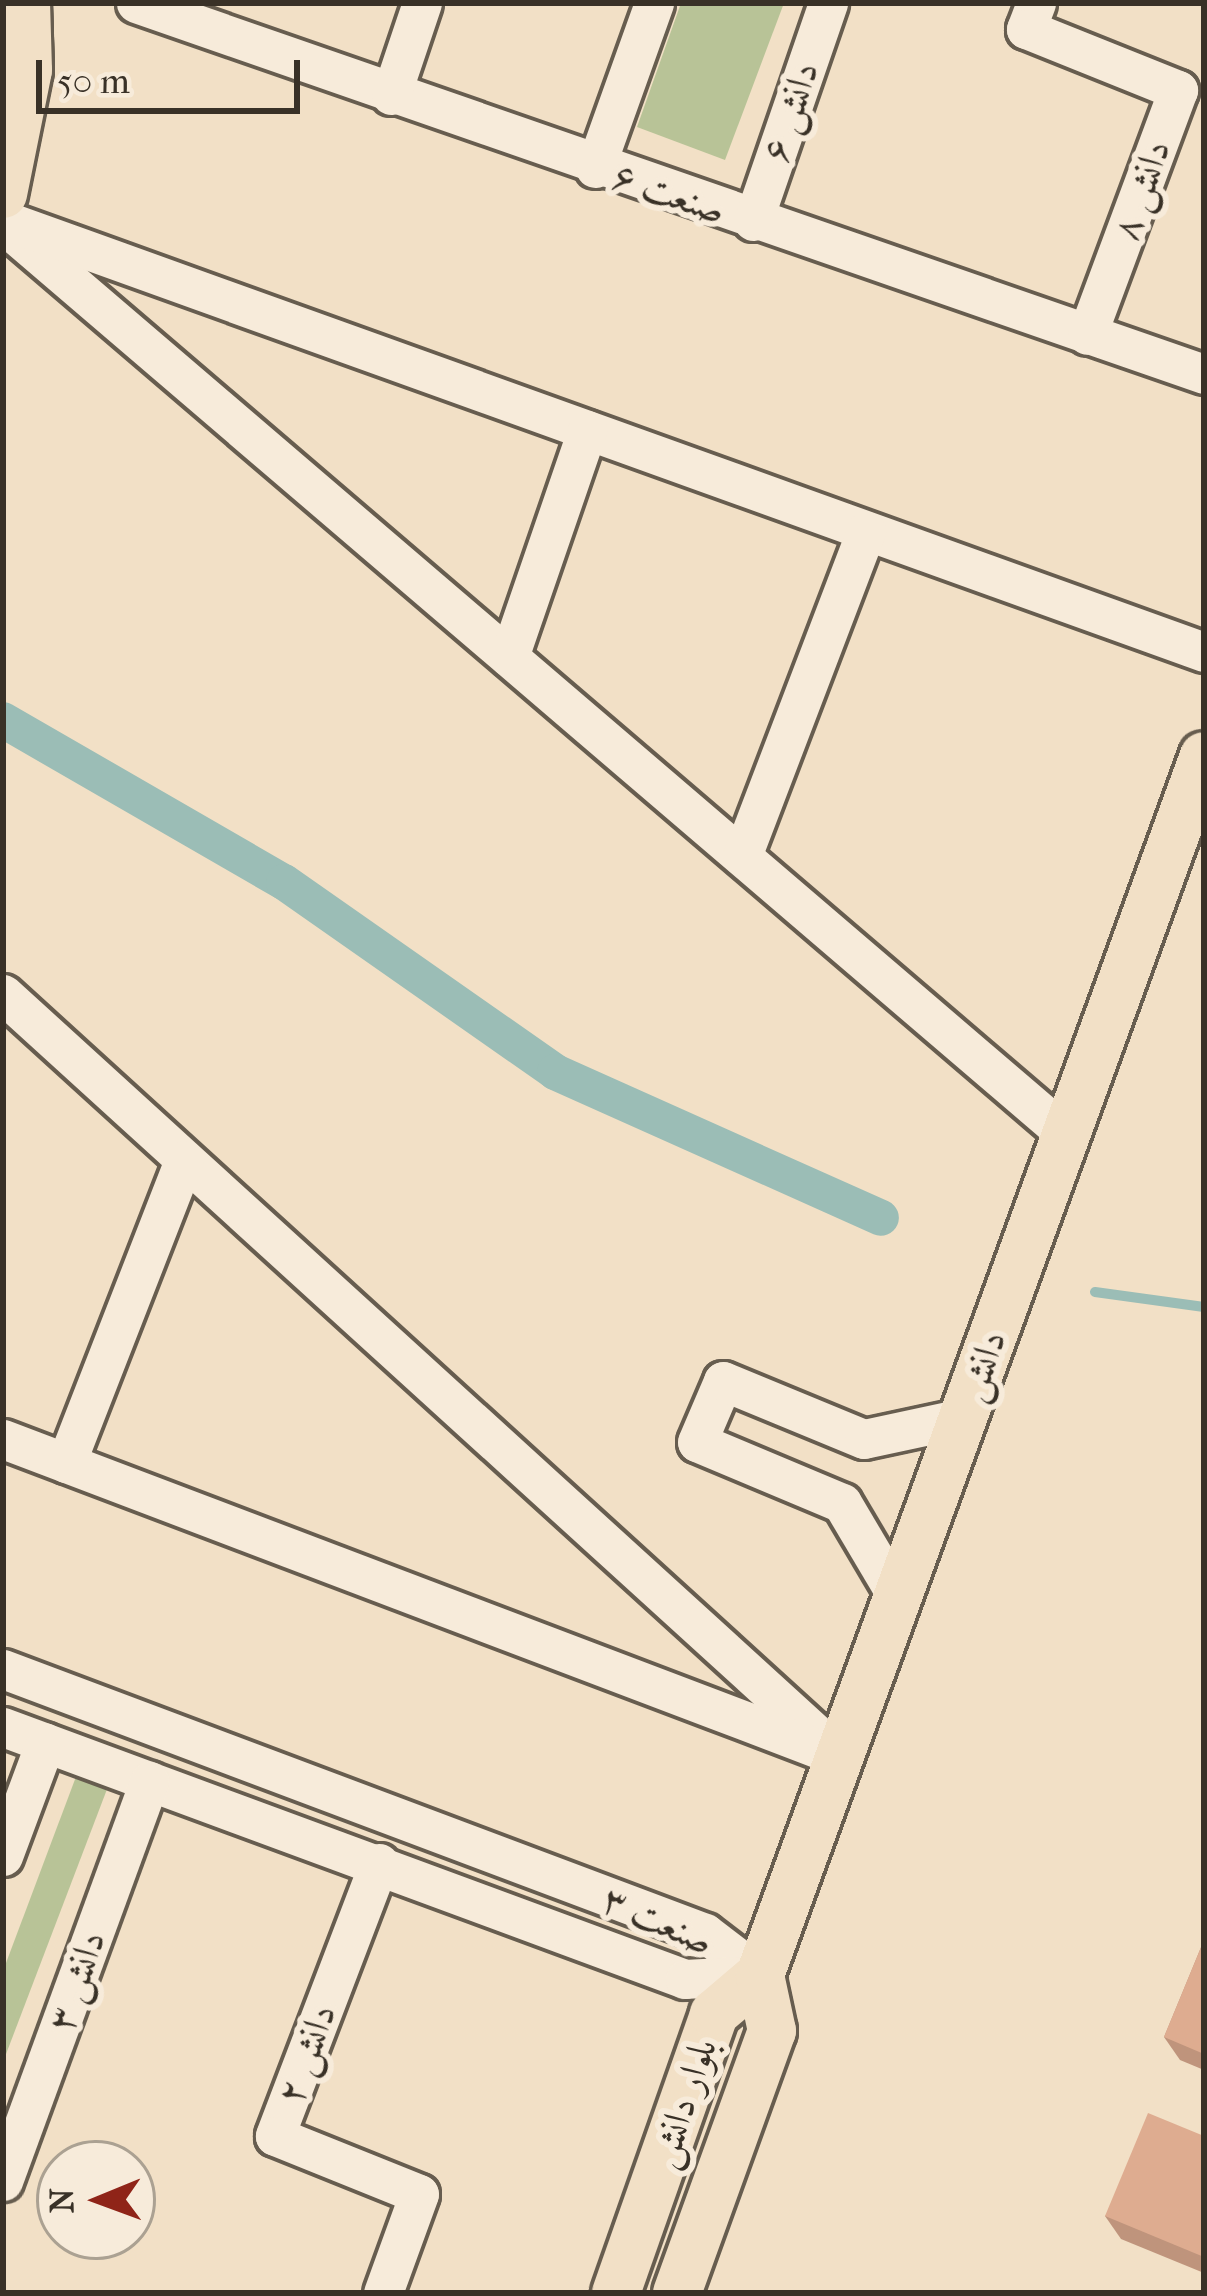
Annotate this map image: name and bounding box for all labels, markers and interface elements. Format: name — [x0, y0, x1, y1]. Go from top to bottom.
scale bar — [42, 36, 306, 110]
street label: دانش ۶ — [751, 56, 829, 168]
text: 50 m — [57, 60, 130, 102]
street label: دانش ۸ — [1101, 134, 1181, 246]
street label: صنعت ۶ — [606, 152, 732, 234]
street label: دانش — [948, 1324, 1016, 1408]
street label: صنعت ۳ — [595, 1875, 721, 1965]
street label: دانش ۳ — [36, 1925, 116, 2037]
street label: دانش ۲ — [266, 1997, 346, 2111]
street label: بلوار دانش — [639, 2032, 727, 2174]
north arrow — [36, 2140, 156, 2260]
text: N — [43, 2188, 82, 2213]

